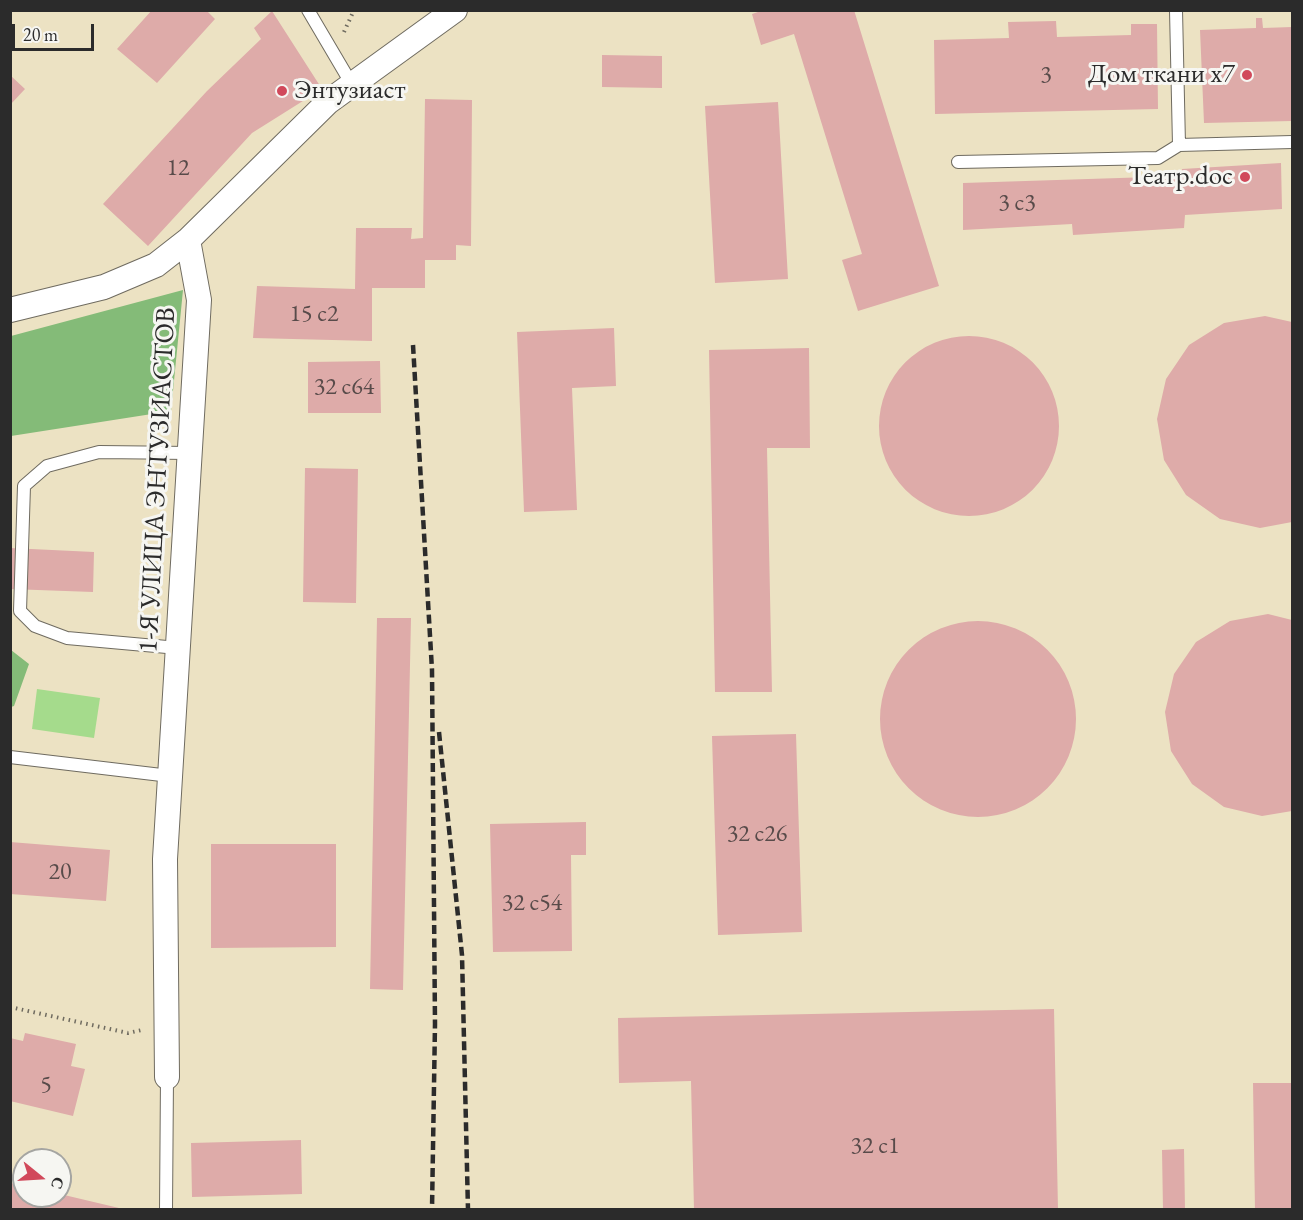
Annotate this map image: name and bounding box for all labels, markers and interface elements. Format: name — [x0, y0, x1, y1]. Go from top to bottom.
scale bar — [15, 12, 98, 50]
text: 20 m — [23, 23, 58, 46]
place label: Дом ткани x7 — [1088, 59, 1235, 91]
house number: 3 — [1040, 61, 1052, 89]
marker: Дом ткани x7 — [1240, 68, 1254, 82]
place label: Энтузиаст — [294, 75, 406, 107]
marker: Энтузиаст — [275, 84, 289, 98]
house number: 12 — [166, 154, 190, 182]
place label: Театр.doc — [1128, 161, 1233, 193]
marker: Театр.doc — [1238, 170, 1252, 184]
house number: 3 с3 — [998, 189, 1036, 217]
house number: 15 с2 — [289, 300, 339, 328]
street label: 1-Я УЛИЦА ЭНТУЗИАСТОВ — [133, 306, 183, 654]
house number: 32 с64 — [314, 373, 374, 401]
house number: 32 с26 — [727, 820, 787, 848]
house number: 20 — [48, 858, 72, 886]
house number: 32 с54 — [502, 889, 562, 917]
house number: 5 — [40, 1071, 52, 1099]
house number: 32 с1 — [850, 1132, 900, 1160]
north arrow — [12, 1148, 72, 1208]
text: С — [46, 1174, 69, 1192]

